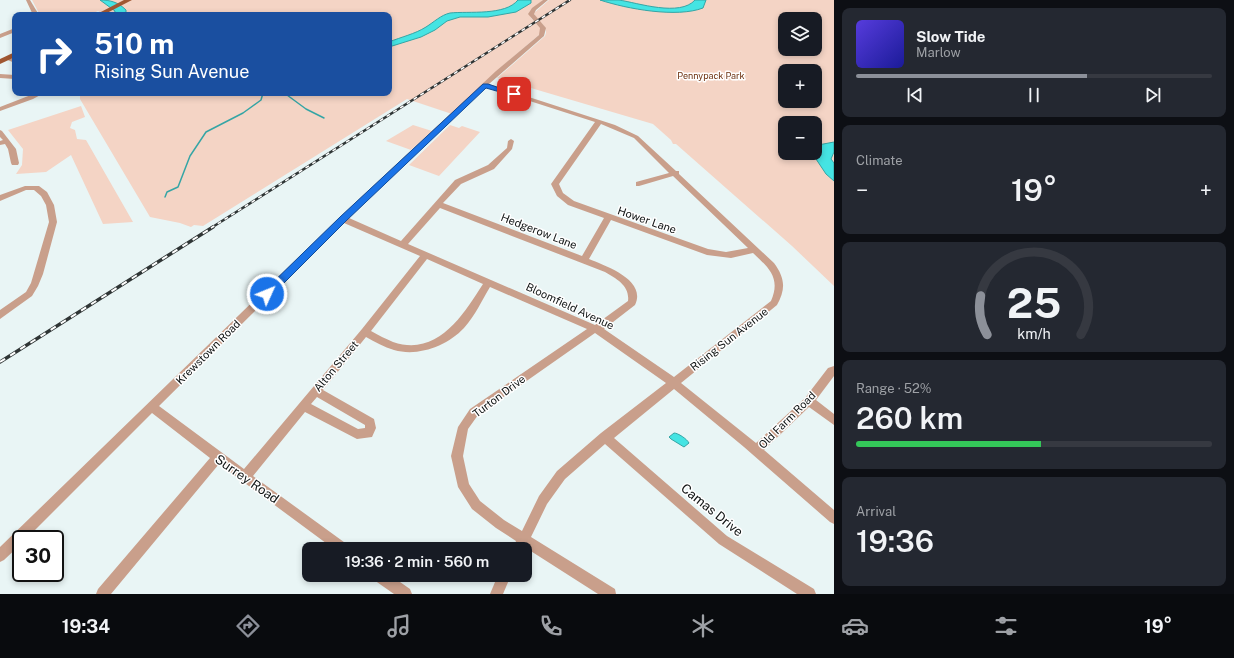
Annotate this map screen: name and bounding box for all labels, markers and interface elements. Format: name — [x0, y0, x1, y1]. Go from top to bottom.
map controls — [778, 12, 822, 160]
button: layers — [778, 12, 822, 56]
text: 510 m — [94, 27, 174, 60]
icon: right — [28, 28, 80, 80]
text: Slow Tide — [916, 28, 985, 45]
text: Marlow — [916, 45, 961, 60]
text: Rising Sun Avenue — [94, 61, 249, 82]
button: + — [778, 64, 822, 108]
park label: Pennypack Park — [677, 70, 745, 81]
pin — [497, 77, 531, 111]
icon: arrive — [503, 83, 525, 105]
icon: previous — [904, 84, 926, 106]
icon: pause — [1023, 84, 1045, 106]
icon: next — [1142, 84, 1164, 106]
button: − — [778, 116, 822, 160]
text: Climate — [856, 153, 903, 168]
text: 19° — [1011, 172, 1057, 208]
text: − — [856, 177, 868, 203]
text: + — [1200, 177, 1212, 203]
street label: Hower Lane — [616, 204, 678, 236]
street label: Hedgerow Lane — [499, 211, 579, 251]
position arrow — [246, 273, 288, 315]
text: 25 — [1007, 278, 1061, 327]
street label: Bloomfield Avenue — [524, 280, 616, 332]
street label: Rising Sun Avenue — [688, 305, 770, 373]
street label: Krewstown Road — [173, 317, 243, 387]
text: km/h — [1017, 325, 1051, 342]
street label: Alton Street — [311, 338, 361, 394]
street label: Turton Drive — [471, 372, 527, 420]
text: Range · 52% — [856, 381, 932, 396]
street label: Old Farm Road — [756, 389, 818, 451]
text: 260 km — [856, 400, 963, 436]
street label: Surrey Road — [212, 451, 282, 507]
street label: Camas Drive — [678, 481, 746, 539]
text: Arrival — [856, 504, 896, 519]
text: 19:36 — [856, 523, 934, 559]
speed limit sign: 30 — [12, 530, 64, 582]
text: 19:36 · 2 min · 560 m — [345, 553, 489, 570]
icon: directions — [234, 612, 262, 640]
icon: music — [385, 612, 413, 640]
icon: phone — [537, 612, 565, 640]
icon: climate — [689, 612, 717, 640]
icon: car — [841, 612, 869, 640]
icon: filters — [992, 612, 1020, 640]
text: 19:34 — [62, 616, 110, 637]
text: 19° — [1144, 616, 1172, 637]

